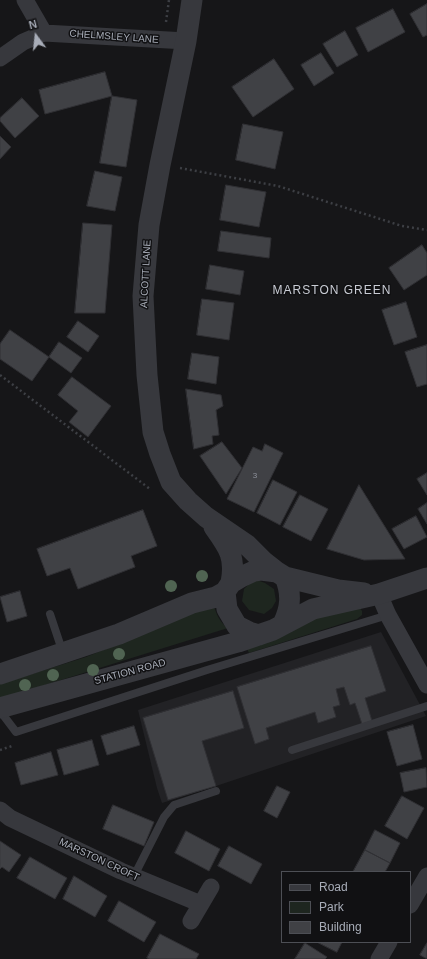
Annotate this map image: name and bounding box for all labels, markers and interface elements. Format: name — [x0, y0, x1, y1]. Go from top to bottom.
north arrow — [16, 16, 56, 56]
text: N — [27, 18, 38, 31]
street label: CHELMSLEY LANE — [69, 28, 159, 46]
street label: ALCOTT LANE — [138, 240, 154, 308]
district label: MARSTON GREEN — [273, 284, 391, 298]
house number: 3 — [253, 471, 257, 481]
street label: STATION ROAD — [93, 657, 167, 687]
street label: MARSTON CROFT — [57, 836, 141, 884]
legend — [281, 871, 411, 943]
text: Road — [319, 880, 348, 894]
text: Park — [319, 900, 344, 914]
text: Building — [319, 920, 362, 934]

